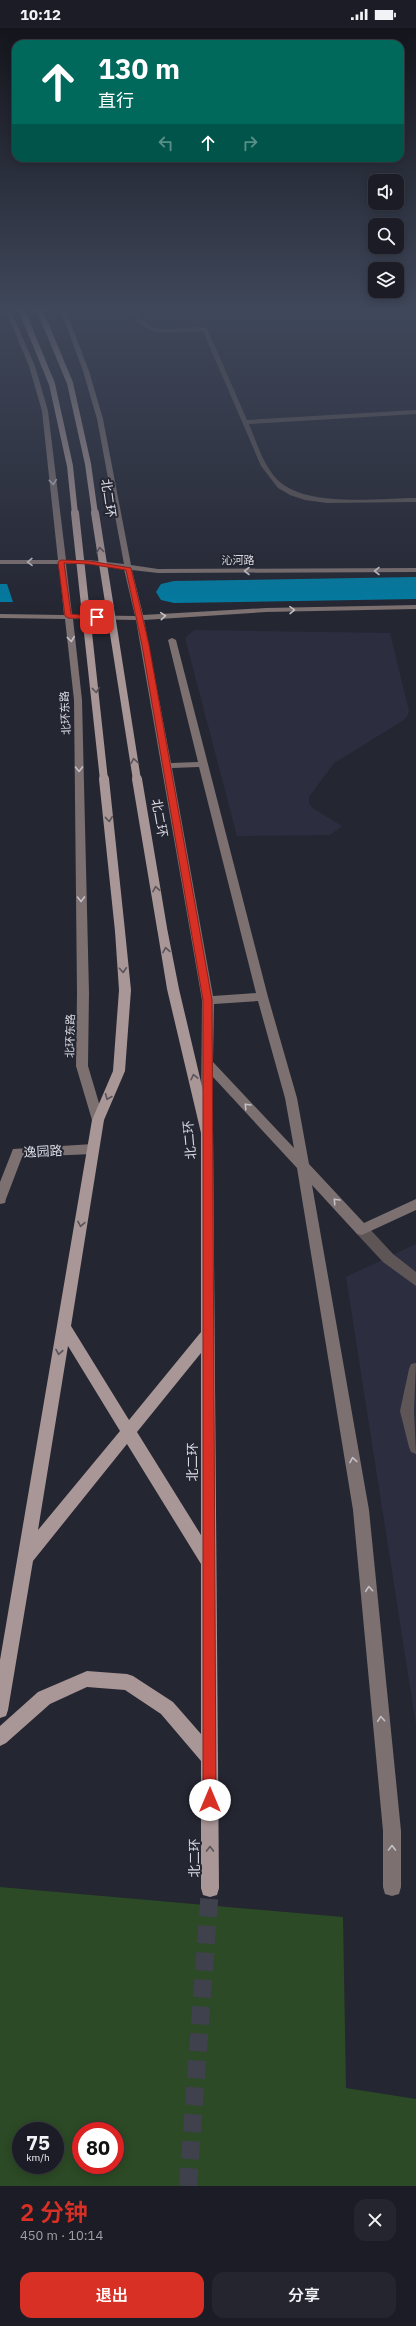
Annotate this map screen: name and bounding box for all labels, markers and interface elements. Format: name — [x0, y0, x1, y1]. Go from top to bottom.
text: 10:12 — [20, 5, 61, 24]
text: 130 m — [98, 50, 180, 87]
icon: ahead — [32, 56, 84, 108]
text: 直行 — [98, 89, 134, 112]
icon: left — [155, 132, 177, 154]
icon: ahead — [197, 132, 219, 154]
icon: right — [239, 132, 261, 154]
map controls — [368, 174, 404, 298]
button: sound — [368, 174, 404, 210]
button: search — [368, 218, 404, 254]
button: layers — [368, 262, 404, 298]
street label: 北二环 — [97, 478, 120, 519]
one-way arrow — [48, 479, 57, 485]
one-way arrow — [96, 547, 105, 553]
street label: 沁河路 — [222, 553, 255, 567]
one-way arrow — [27, 558, 33, 566]
one-way arrow — [244, 567, 250, 575]
one-way arrow — [374, 567, 380, 575]
pin — [80, 600, 114, 634]
one-way arrow — [289, 605, 295, 614]
icon: arrive — [86, 606, 108, 628]
one-way arrow — [160, 612, 166, 621]
one-way arrow — [66, 636, 75, 642]
one-way arrow — [91, 687, 100, 693]
street label: 北环东路 — [57, 691, 73, 735]
one-way arrow — [130, 758, 139, 764]
one-way arrow — [75, 766, 83, 772]
street label: 北二环 — [148, 797, 171, 839]
one-way arrow — [104, 816, 113, 823]
one-way arrow — [152, 886, 161, 892]
one-way arrow — [77, 896, 86, 902]
one-way arrow — [163, 947, 171, 953]
one-way arrow — [119, 966, 128, 973]
street label: 北环东路 — [63, 1014, 77, 1058]
one-way arrow — [190, 1074, 198, 1080]
one-way arrow — [104, 1093, 112, 1100]
one-way arrow — [244, 1103, 252, 1111]
street label: 北二环 — [179, 1120, 200, 1160]
street label: 逸园路 — [23, 1142, 63, 1161]
one-way arrow — [333, 1199, 340, 1206]
one-way arrow — [77, 1221, 86, 1227]
one-way arrow — [55, 1349, 64, 1355]
street label: 北二环 — [184, 1442, 201, 1482]
one-way arrow — [349, 1457, 358, 1463]
one-way arrow — [365, 1586, 374, 1592]
one-way arrow — [377, 1716, 386, 1722]
position arrow — [189, 1779, 231, 1821]
street label: 北二环 — [186, 1838, 203, 1878]
one-way arrow — [388, 1845, 396, 1851]
one-way arrow — [206, 1846, 214, 1852]
speed limit sign: 80 — [72, 2122, 124, 2174]
text: 75 — [26, 2129, 50, 2156]
text: km/h — [26, 2151, 50, 2164]
text: 2 分钟 — [20, 2196, 88, 2228]
button: close — [354, 2199, 396, 2241]
text: 450 m · 10:14 — [20, 2227, 103, 2244]
button: 退出 — [20, 2272, 204, 2318]
button: 分享 — [212, 2272, 396, 2318]

